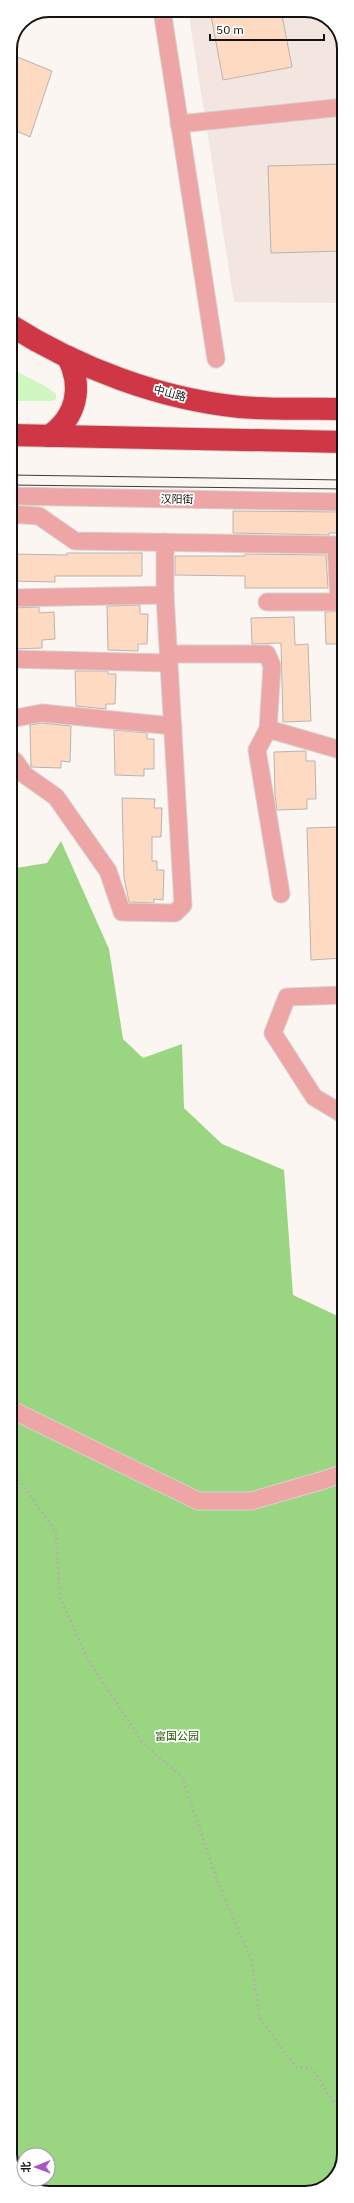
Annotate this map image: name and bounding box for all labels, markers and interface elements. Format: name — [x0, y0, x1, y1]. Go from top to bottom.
scale bar — [210, 16, 324, 42]
text: 50 m — [216, 22, 244, 37]
street label: 中山路 — [152, 382, 188, 404]
street label: 汉阳街 — [160, 492, 194, 506]
park label: 富国公园 — [155, 1729, 199, 1743]
north arrow — [16, 2147, 56, 2187]
text: 北 — [19, 2162, 33, 2173]

